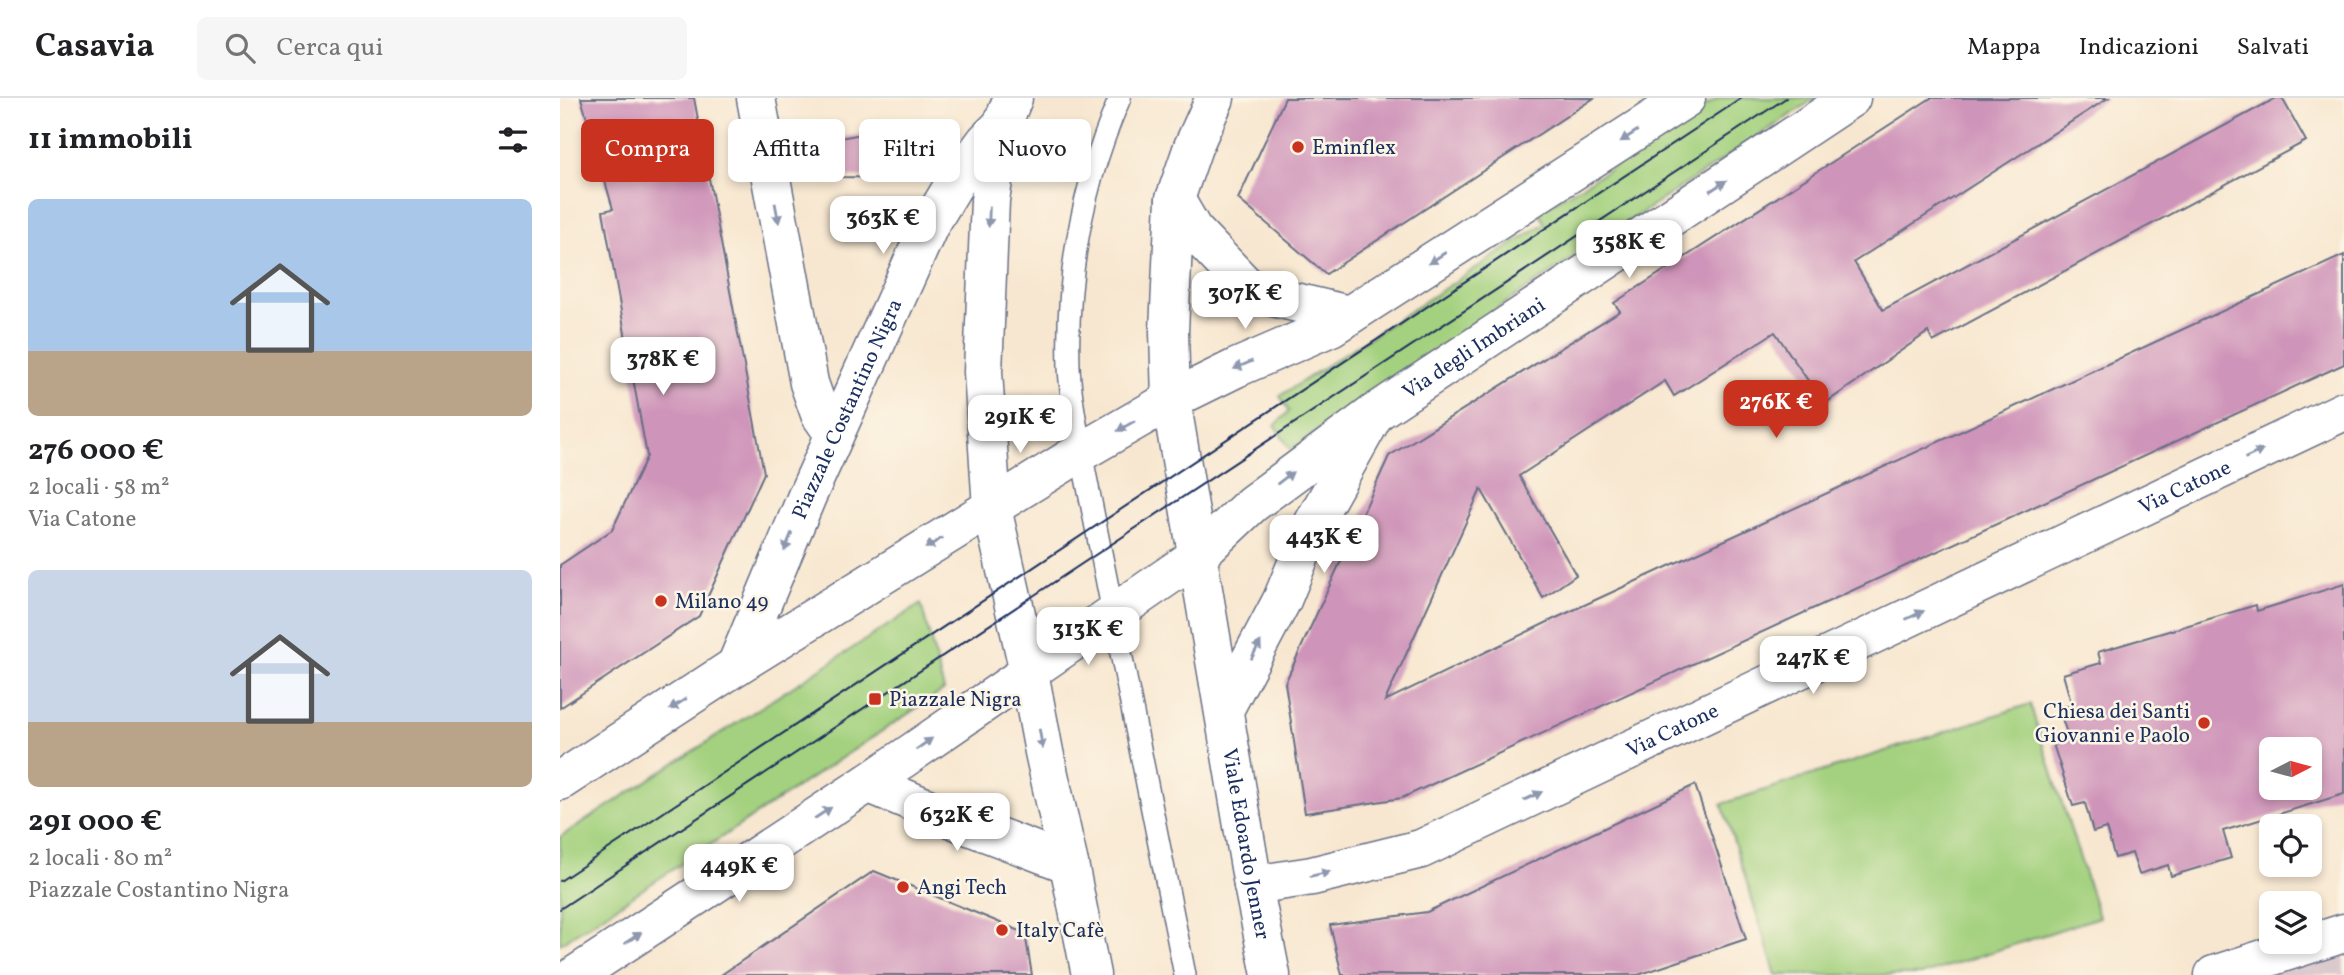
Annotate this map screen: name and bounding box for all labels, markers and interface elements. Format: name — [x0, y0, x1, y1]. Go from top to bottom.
search box — [197, 17, 687, 80]
text: Casavia — [35, 25, 155, 71]
icon: search — [221, 29, 259, 67]
text: Cerca qui — [277, 30, 383, 66]
text: Mappa — [1967, 31, 2041, 65]
text: Indicazioni — [2079, 31, 2199, 65]
text: Salvati — [2237, 31, 2309, 65]
text: 11 immobili — [28, 119, 193, 161]
chip: Compra — [581, 119, 714, 182]
chip: Affitta — [728, 119, 845, 182]
chip: Filtri — [859, 119, 960, 182]
chip: Nuovo — [974, 119, 1091, 182]
icon: filters — [494, 121, 532, 159]
one-way arrow — [1620, 129, 1639, 142]
place label: Eminflex — [1312, 134, 1396, 163]
marker: Eminflex — [1290, 139, 1306, 155]
one-way arrow — [1708, 180, 1727, 193]
pin: 363K € — [826, 197, 940, 256]
one-way arrow — [772, 202, 783, 224]
text: 363K € — [846, 203, 920, 235]
one-way arrow — [984, 206, 995, 228]
pin: 358K € — [1572, 220, 1686, 280]
text: 358K € — [1592, 227, 1666, 259]
icon: home — [217, 245, 343, 371]
one-way arrow — [1428, 251, 1447, 264]
pin: 307K € — [1188, 272, 1302, 331]
text: 307K € — [1208, 278, 1282, 310]
street label: Via degli Imbriani — [1397, 291, 1551, 407]
street label: Piazzale Costantino Nigra — [786, 295, 910, 524]
pin: 378K € — [606, 338, 720, 397]
text: 378K € — [626, 344, 700, 376]
one-way arrow — [1232, 360, 1253, 371]
pin: 276K € — [1719, 380, 1833, 440]
text: 276K € — [1739, 387, 1813, 419]
pin: 291K € — [963, 396, 1077, 455]
text: 291K € — [984, 402, 1056, 434]
one-way arrow — [1116, 420, 1136, 432]
text: 276 000 € — [28, 430, 164, 472]
one-way arrow — [2244, 448, 2264, 460]
street label: Via Catone — [2134, 454, 2236, 522]
text: 2 locali · 58 m² — [28, 472, 170, 504]
one-way arrow — [1276, 472, 1294, 486]
text: Via Catone — [28, 504, 136, 536]
pin: 443K € — [1267, 516, 1381, 575]
text: 443K € — [1285, 522, 1363, 554]
one-way arrow — [783, 532, 794, 553]
one-way arrow — [924, 537, 943, 549]
place label: Milano 49 — [675, 588, 768, 617]
marker: Milano 49 — [653, 593, 669, 609]
pin: 313K € — [1031, 608, 1145, 667]
one-way arrow — [1905, 609, 1925, 620]
text: 313K € — [1053, 614, 1123, 646]
icon: home — [217, 616, 343, 742]
pin: 247K € — [1756, 636, 1870, 696]
one-way arrow — [1250, 640, 1261, 660]
text: 247K € — [1776, 643, 1850, 675]
place label: Piazzale Nigra — [889, 686, 1022, 715]
marker: Piazzale Nigra — [867, 691, 883, 707]
one-way arrow — [669, 697, 688, 710]
street label: Via Catone — [1622, 697, 1724, 766]
place label: Chiesa dei Santi Giovanni e Paolo — [2035, 698, 2190, 751]
marker: Chiesa dei Santi Giovanni e Paolo — [2196, 715, 2212, 731]
one-way arrow — [1036, 728, 1047, 750]
one-way arrow — [915, 737, 933, 751]
north arrow — [2259, 737, 2322, 800]
map controls — [2259, 737, 2322, 954]
street label: Viale Edoardo Jenner — [1214, 746, 1277, 942]
one-way arrow — [1522, 790, 1543, 801]
pin: 632K € — [900, 794, 1014, 853]
text: 632K € — [920, 800, 994, 832]
text: 291 000 € — [28, 801, 162, 843]
one-way arrow — [814, 806, 833, 819]
button: locate — [2259, 814, 2322, 877]
text: 2 locali · 80 m² — [28, 843, 172, 875]
pin: 449K € — [682, 844, 796, 904]
text: 449K € — [700, 851, 778, 883]
one-way arrow — [1309, 868, 1331, 879]
place label: Angi Tech — [917, 874, 1007, 903]
text: Piazzale Costantino Nigra — [28, 875, 289, 907]
marker: Angi Tech — [895, 879, 911, 895]
button: layers — [2259, 891, 2322, 954]
place label: Italy Cafè — [1016, 917, 1104, 946]
marker: Italy Cafè — [994, 922, 1010, 938]
one-way arrow — [623, 931, 643, 944]

